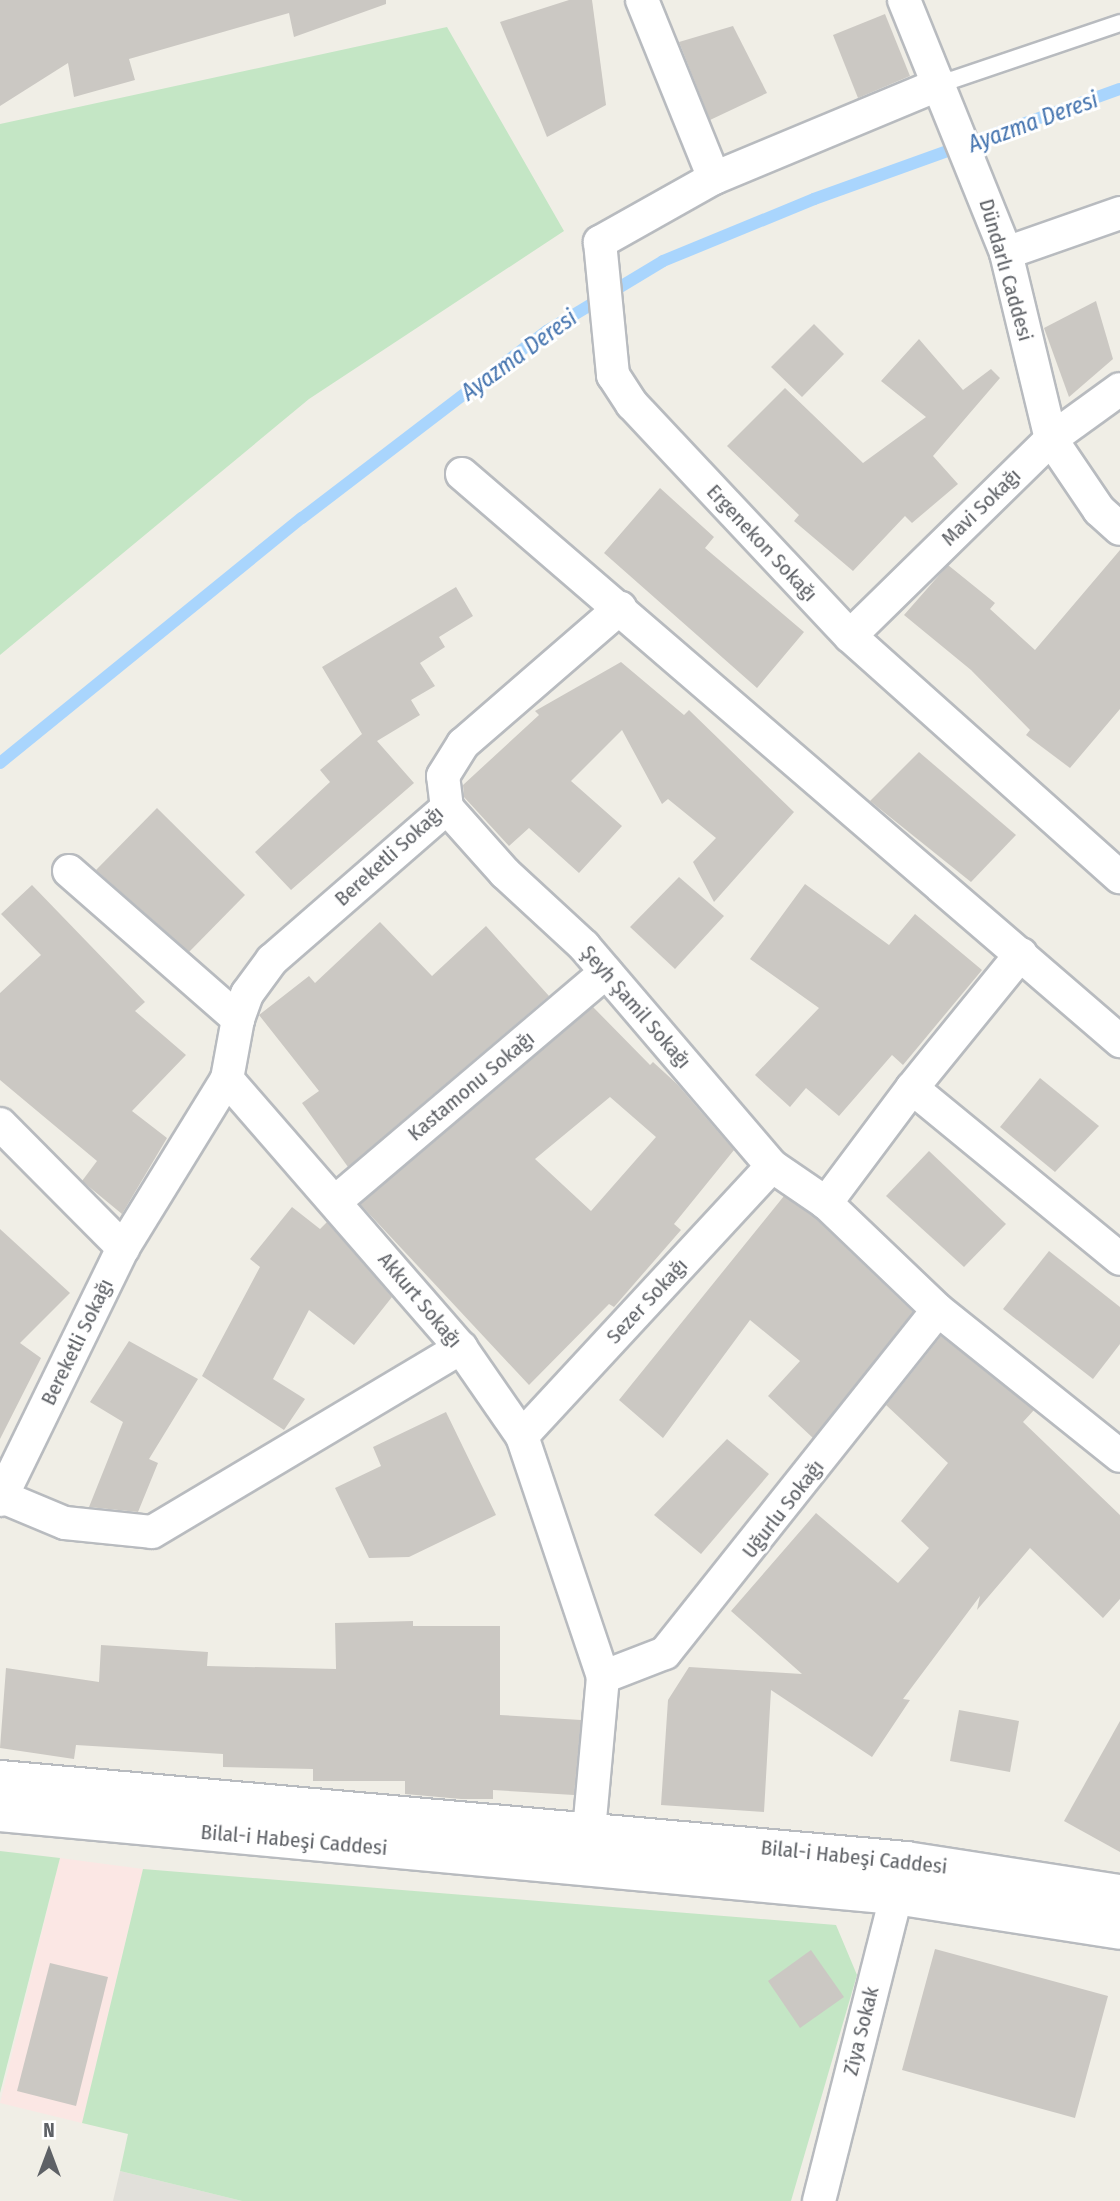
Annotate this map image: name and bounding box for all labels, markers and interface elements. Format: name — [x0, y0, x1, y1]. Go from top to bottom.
water label: Ayazma Deresi — [964, 86, 1102, 158]
street label: Dündarlı Caddesi — [974, 196, 1038, 344]
water label: Ayazma Deresi — [456, 304, 582, 406]
street label: Mavi Sokağı — [936, 463, 1026, 551]
street label: Ergenekon Sokağı — [701, 479, 823, 607]
street label: Bereketli Sokağı — [329, 801, 449, 911]
street label: Şeyh Şamil Sokağı — [576, 940, 696, 1074]
street label: Kastamonu Sokağı — [403, 1026, 539, 1146]
street label: Akkurt Sokağı — [373, 1247, 467, 1353]
street label: Sezer Sokağı — [601, 1253, 693, 1349]
street label: Bereketli Sokağı — [36, 1275, 118, 1409]
street label: Uğurlu Sokağı — [737, 1455, 829, 1563]
street label: Bilal-i Habeşi Caddesi — [200, 1819, 388, 1861]
street label: Bilal-i Habeşi Caddesi — [760, 1835, 948, 1879]
street label: Ziya Sokak — [838, 1984, 884, 2078]
north arrow — [14, 2117, 84, 2187]
text: N — [43, 2119, 55, 2142]

